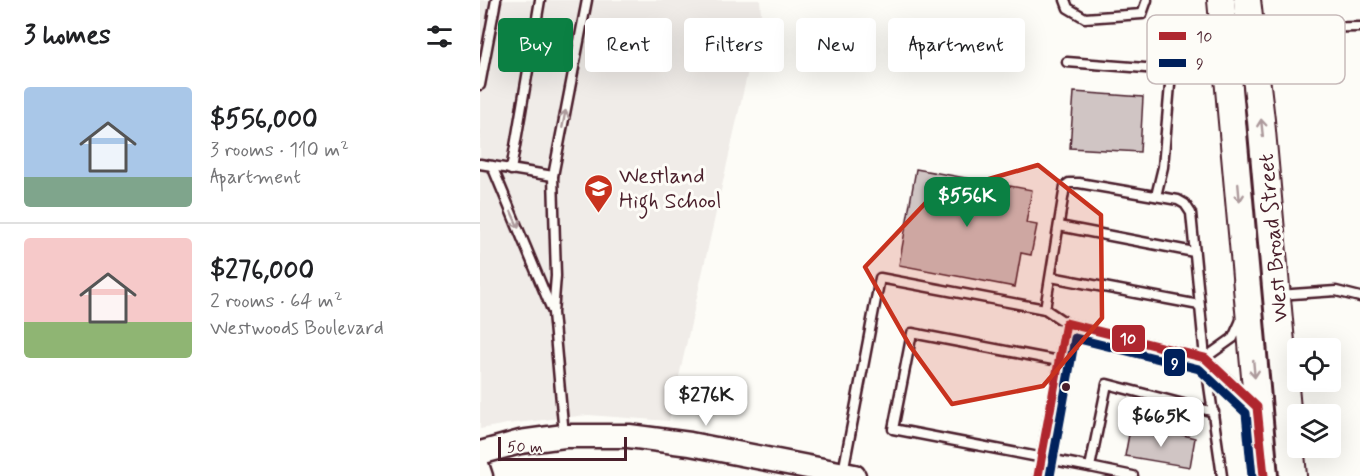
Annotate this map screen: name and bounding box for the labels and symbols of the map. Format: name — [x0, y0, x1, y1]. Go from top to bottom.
legend — [1147, 15, 1345, 84]
text: 10 — [1196, 27, 1212, 48]
text: 9 — [1196, 54, 1204, 75]
one-way arrow — [559, 110, 571, 129]
one-way arrow — [1256, 118, 1267, 138]
street label: West Broad Street — [1253, 152, 1295, 323]
place label: Westland High School — [619, 163, 722, 219]
school or university icon: Westland High School — [582, 172, 614, 214]
pin: $556K — [925, 177, 1009, 228]
one-way arrow — [1234, 182, 1245, 202]
one-way arrow — [510, 211, 521, 229]
line badge: 10 — [1111, 324, 1146, 353]
text: 10 — [1120, 329, 1136, 350]
line badge: 9 — [1163, 348, 1186, 377]
text: 9 — [1171, 354, 1179, 375]
one-way arrow — [1249, 359, 1260, 379]
pin: $276K — [664, 376, 748, 427]
unlabelled marker — [1060, 381, 1072, 393]
pin: $665K — [1119, 397, 1203, 448]
scale bar — [498, 434, 627, 462]

